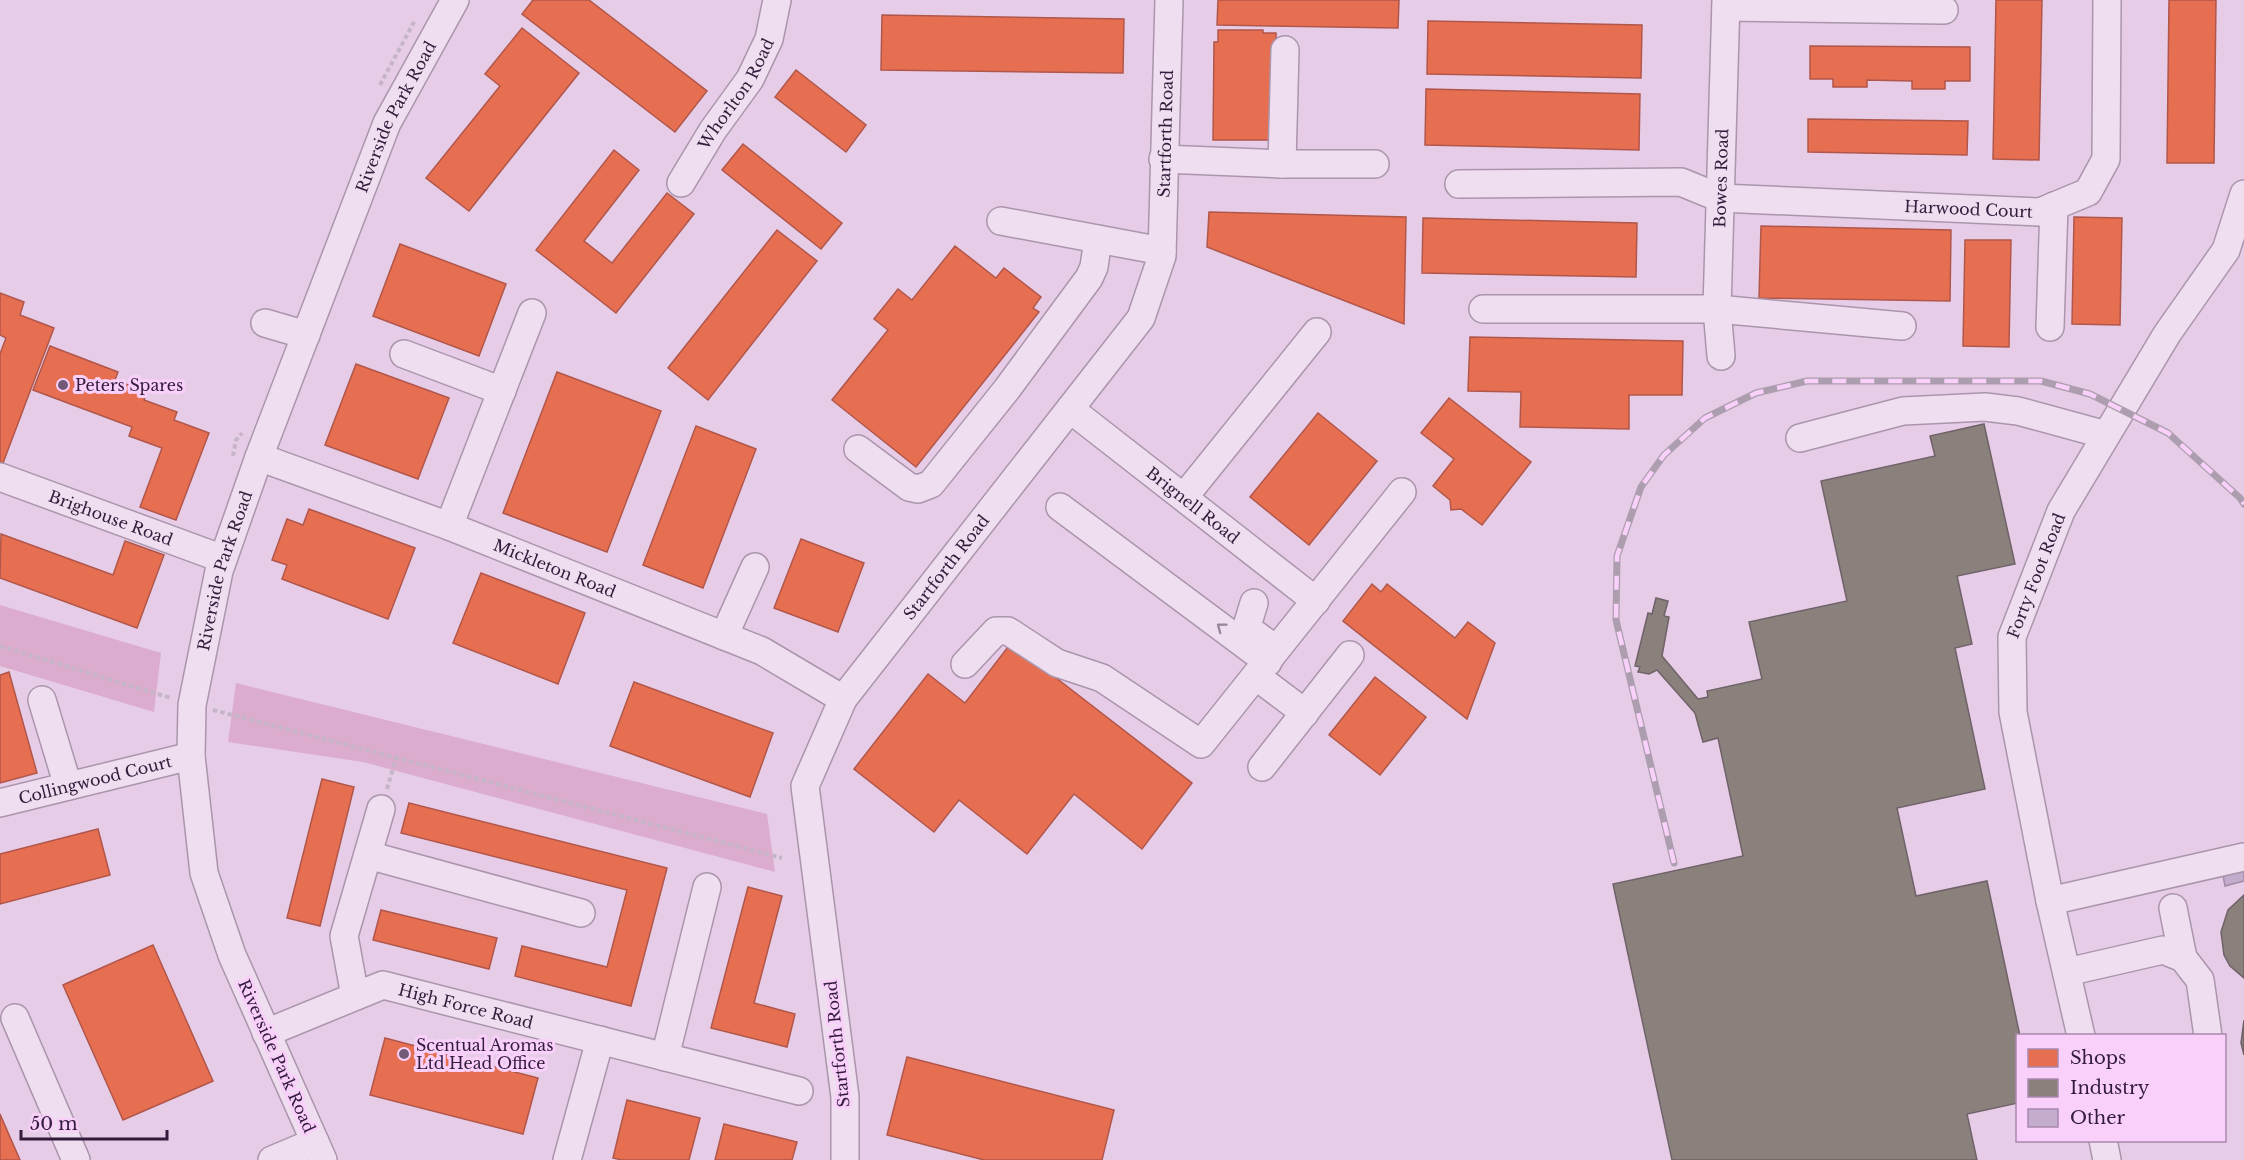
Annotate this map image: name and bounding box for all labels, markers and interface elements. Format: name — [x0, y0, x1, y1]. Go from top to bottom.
street label: Whorlton Road — [693, 35, 778, 154]
street label: Riverside Park Road — [351, 37, 440, 195]
street label: Startforth Road — [1154, 69, 1177, 198]
street label: Bowes Road — [1709, 128, 1732, 228]
street label: Harwood Court — [1904, 196, 2033, 222]
place label: Peters Spares — [75, 375, 183, 395]
marker: Peters Spares — [56, 378, 70, 392]
street label: Brignell Road — [1142, 462, 1244, 548]
street label: Brighouse Road — [46, 486, 176, 550]
street label: Riverside Park Road — [193, 488, 256, 653]
street label: Startforth Road — [899, 510, 994, 624]
street label: Forty Foot Road — [2002, 510, 2069, 641]
street label: Mickleton Road — [490, 535, 619, 602]
one-way arrow — [1216, 623, 1227, 634]
street label: Collingwood Court — [16, 751, 174, 808]
street label: Riverside Park Road — [234, 976, 320, 1136]
street label: High Force Road — [396, 979, 536, 1033]
street label: Startforth Road — [820, 979, 854, 1108]
legend — [2016, 1034, 2226, 1142]
place label: Scentual Aromas Ltd Head Office — [416, 1035, 553, 1073]
marker: Scentual Aromas Ltd Head Office — [397, 1047, 411, 1061]
text: Shops — [2070, 1047, 2126, 1069]
text: Industry — [2070, 1077, 2150, 1099]
scale bar — [21, 1103, 166, 1141]
text: Other — [2070, 1107, 2126, 1129]
text: 50 m — [30, 1113, 78, 1135]

